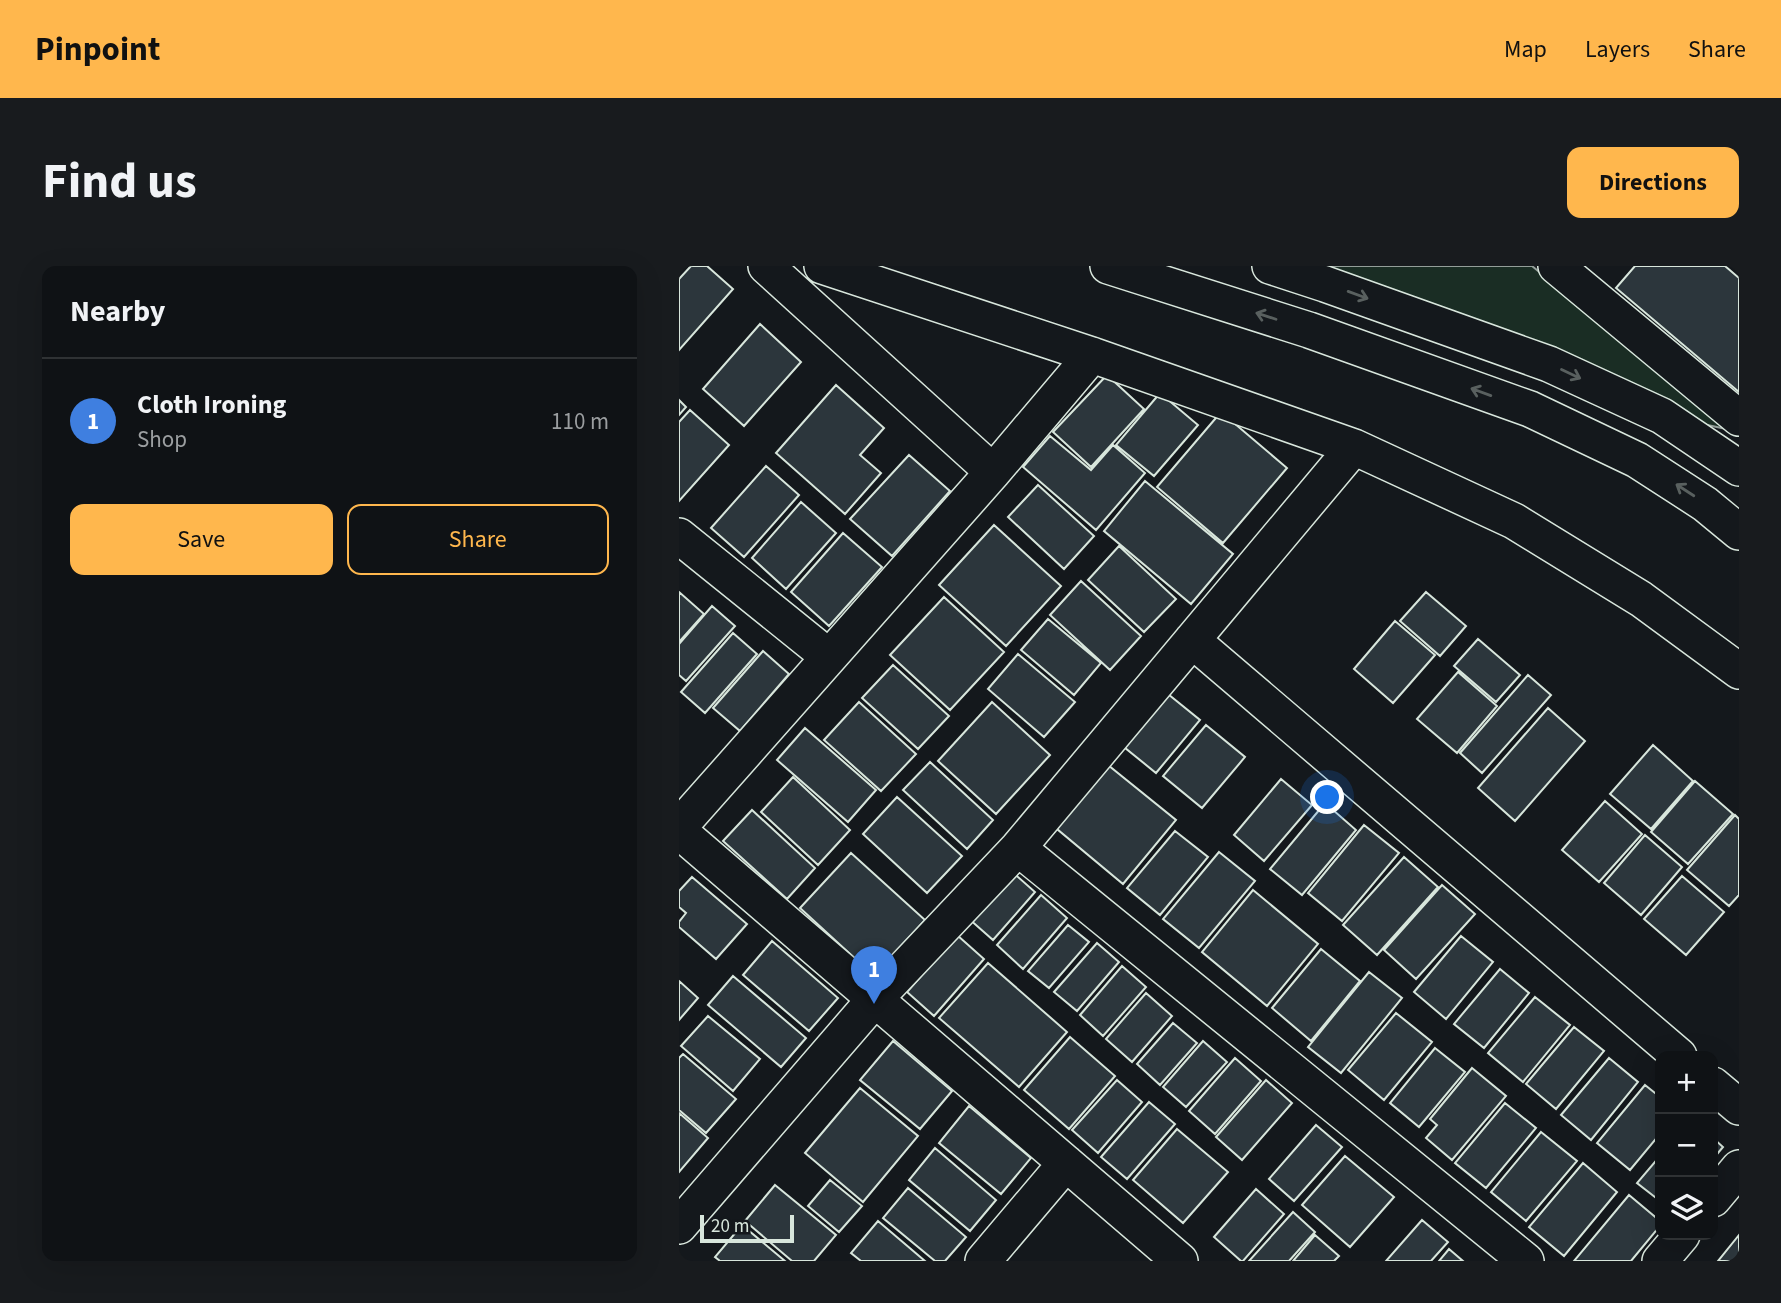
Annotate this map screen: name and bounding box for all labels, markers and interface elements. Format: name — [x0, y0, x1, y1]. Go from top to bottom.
text: Pinpoint — [35, 26, 161, 73]
text: Map — [1504, 32, 1547, 67]
text: Layers — [1585, 32, 1650, 67]
text: Share — [1688, 32, 1746, 67]
text: Find us — [42, 147, 197, 217]
button: Directions — [1567, 147, 1739, 218]
text: Nearby — [70, 290, 165, 333]
one-way arrow — [1346, 290, 1368, 302]
one-way arrow — [1256, 309, 1278, 322]
one-way arrow — [1560, 368, 1581, 381]
one-way arrow — [1471, 384, 1492, 397]
text: Cloth Ironing — [137, 386, 286, 423]
text: 1 — [87, 405, 99, 438]
text: 110 m — [551, 405, 609, 438]
text: Shop — [137, 423, 187, 456]
one-way arrow — [1676, 483, 1695, 498]
button: Save — [70, 504, 333, 575]
button: Share — [347, 504, 609, 575]
your location — [1310, 780, 1344, 814]
pin: 1 — [851, 946, 897, 1004]
map controls — [1655, 1051, 1718, 1240]
button: + — [1655, 1051, 1718, 1114]
button: − — [1655, 1114, 1718, 1177]
button: layers — [1655, 1177, 1718, 1240]
scale bar — [700, 1212, 795, 1244]
text: 20 m — [711, 1213, 749, 1240]

